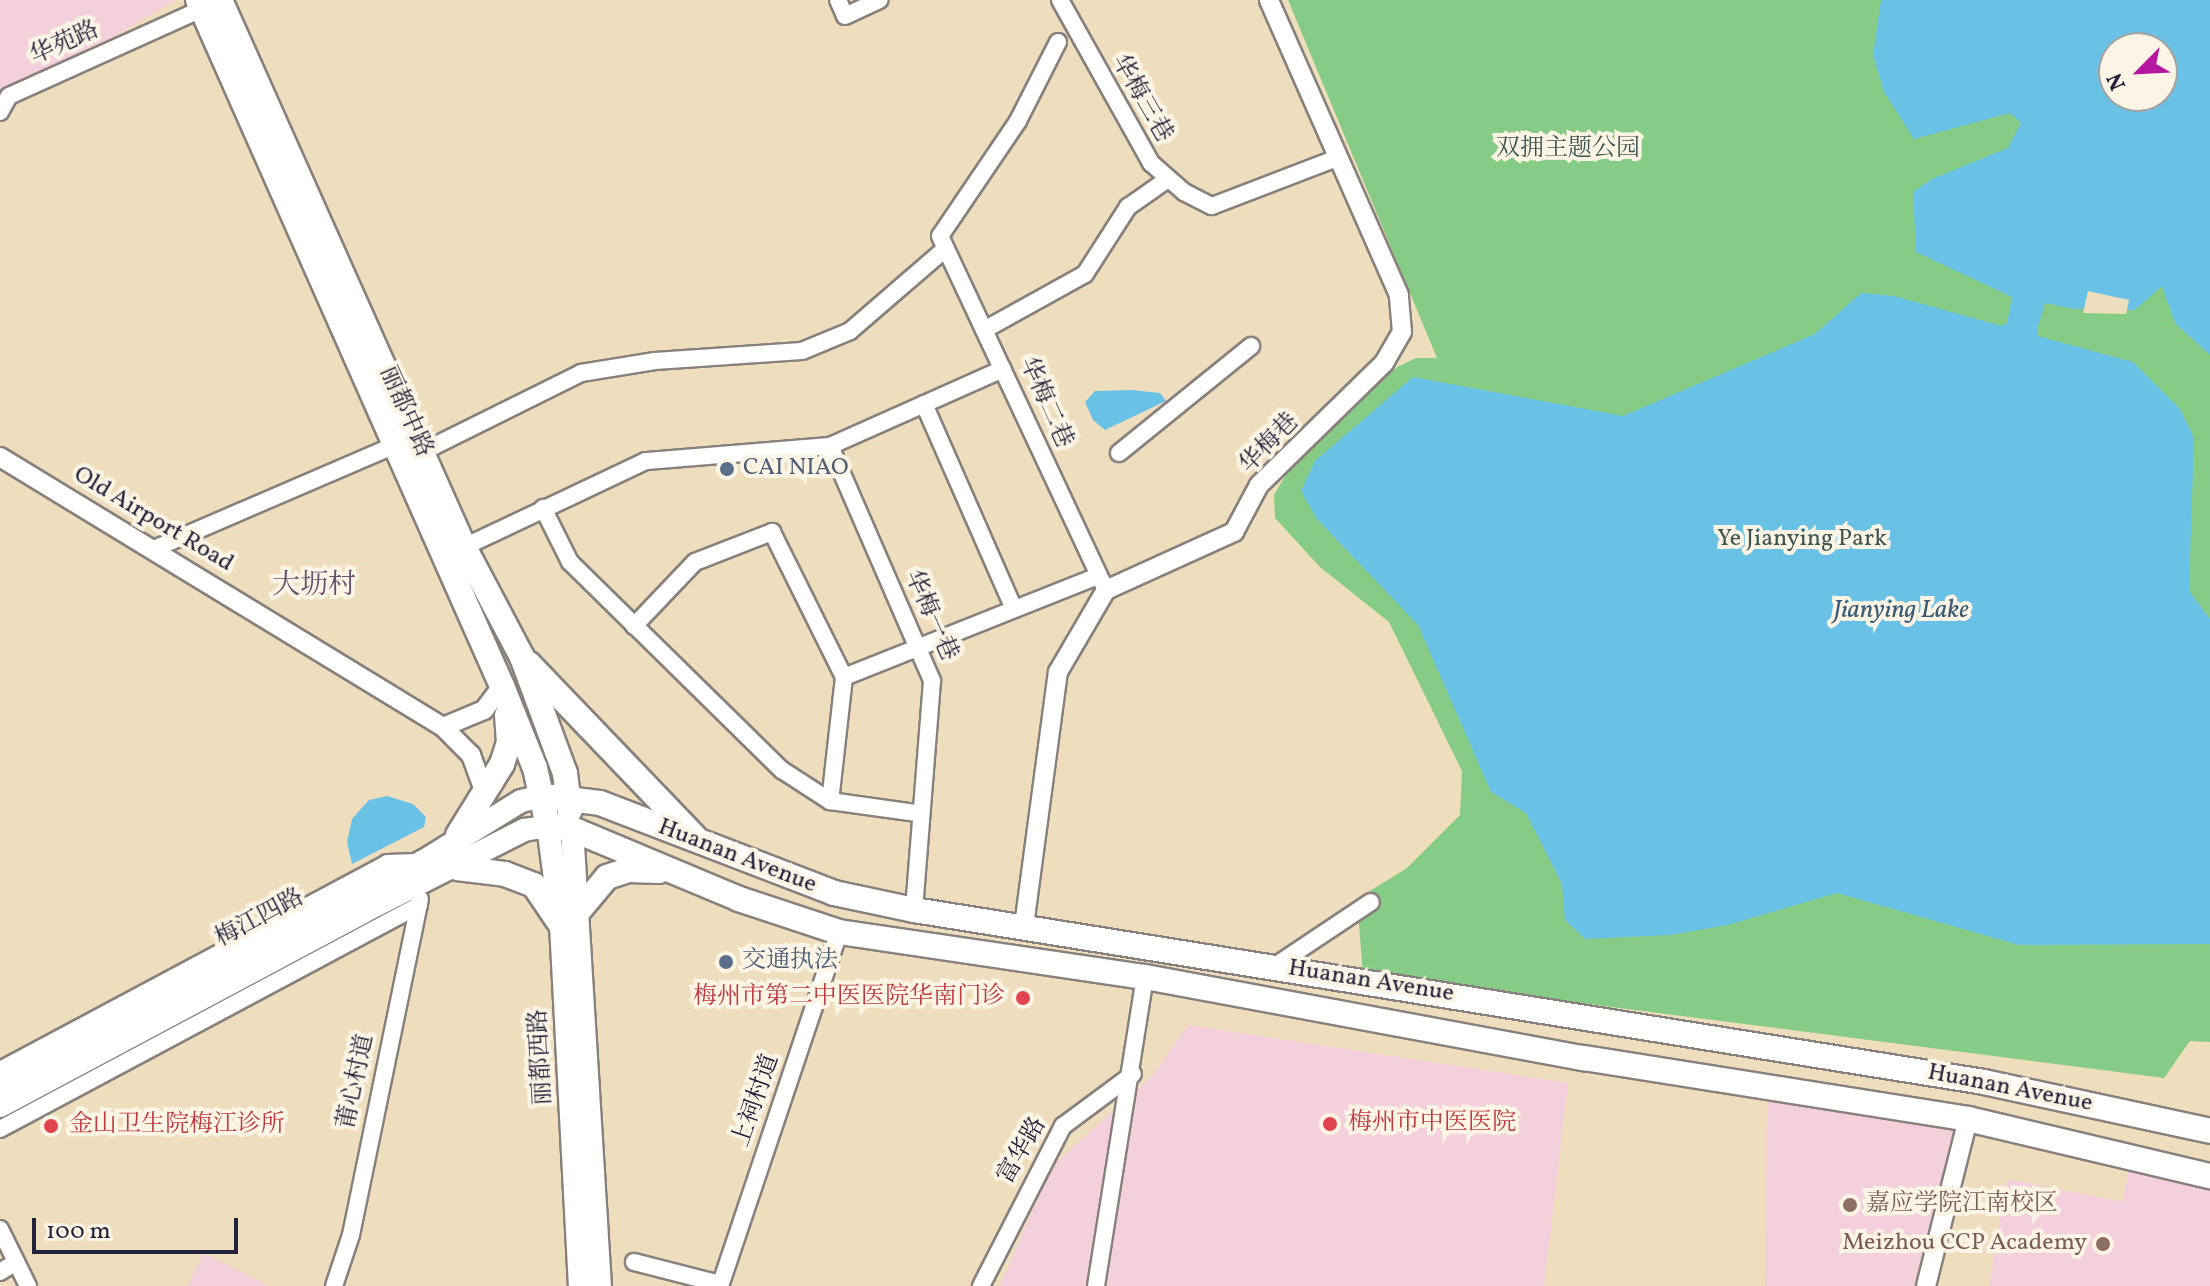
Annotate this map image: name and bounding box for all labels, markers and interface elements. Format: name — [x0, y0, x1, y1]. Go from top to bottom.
street label: 华苑路 — [26, 16, 104, 72]
north arrow — [2098, 32, 2178, 112]
street label: 华梅三巷 — [1105, 50, 1177, 148]
text: N — [2100, 68, 2135, 95]
park label: 双拥主题公园 — [1496, 136, 1640, 164]
street label: 华梅二巷 — [1012, 353, 1078, 453]
street label: 丽都中路 — [372, 362, 438, 462]
street label: 华梅巷 — [1235, 408, 1305, 480]
place label: CAI NIAO — [743, 455, 849, 483]
marker: CAI NIAO — [718, 460, 736, 478]
street label: Old Airport Road — [68, 461, 238, 579]
park label: Ye Jianying Park — [1717, 526, 1887, 554]
street label: 华梅一巷 — [897, 566, 963, 666]
district label: 大坜村 — [272, 569, 356, 603]
water label: Jianying Lake — [1833, 595, 1969, 627]
street label: Huanan Avenue — [654, 814, 820, 900]
street label: 梅江四路 — [211, 884, 309, 954]
place label: 交通执法 — [742, 948, 838, 976]
marker: 交通执法 — [717, 953, 735, 971]
street label: Huanan Avenue — [1286, 955, 1456, 1009]
place label: 梅州市第二中医医院华南门诊 — [693, 984, 1005, 1012]
marker: 梅州市第二中医医院华南门诊 — [1012, 987, 1034, 1009]
street label: 丽都西路 — [525, 1008, 559, 1106]
street label: 莆心村道 — [333, 1032, 381, 1132]
street label: 上祠村道 — [728, 1051, 786, 1151]
street label: Huanan Avenue — [1925, 1059, 2095, 1119]
place label: 梅州市中医医院 — [1348, 1110, 1516, 1138]
place label: 金山卫生院梅江诊所 — [69, 1112, 285, 1140]
street label: 富华路 — [993, 1113, 1053, 1189]
marker: 梅州市中医医院 — [1319, 1113, 1341, 1135]
marker: 金山卫生院梅江诊所 — [40, 1115, 62, 1137]
place label: 嘉应学院江南校区 — [1866, 1191, 2058, 1219]
marker: 嘉应学院江南校区 — [1841, 1196, 1859, 1214]
scale bar — [36, 1202, 242, 1252]
text: 100 m — [46, 1215, 111, 1249]
place label: Meizhou CCP Academy — [1842, 1230, 2087, 1258]
marker: Meizhou CCP Academy — [2094, 1235, 2112, 1253]

